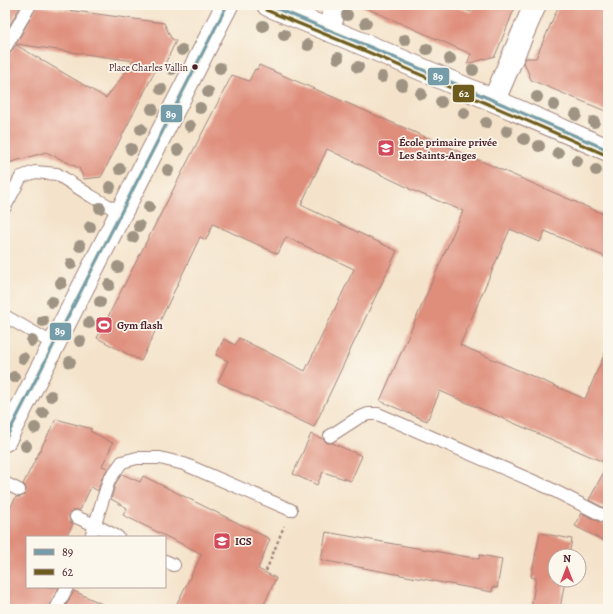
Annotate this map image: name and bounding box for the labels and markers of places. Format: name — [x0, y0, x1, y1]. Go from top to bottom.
place label: Place Charles Vallin — [109, 61, 189, 74]
marker: Place Charles Vallin — [190, 62, 200, 72]
place label: École primaire privée Les Saints-Anges — [399, 135, 497, 163]
school or university icon: École primaire privée Les Saints-Anges — [376, 138, 396, 158]
sports icon: Gym flash — [94, 315, 114, 335]
place label: Gym flash — [117, 318, 163, 333]
school or university icon: ICS — [212, 531, 232, 551]
place label: ICS — [235, 534, 252, 549]

